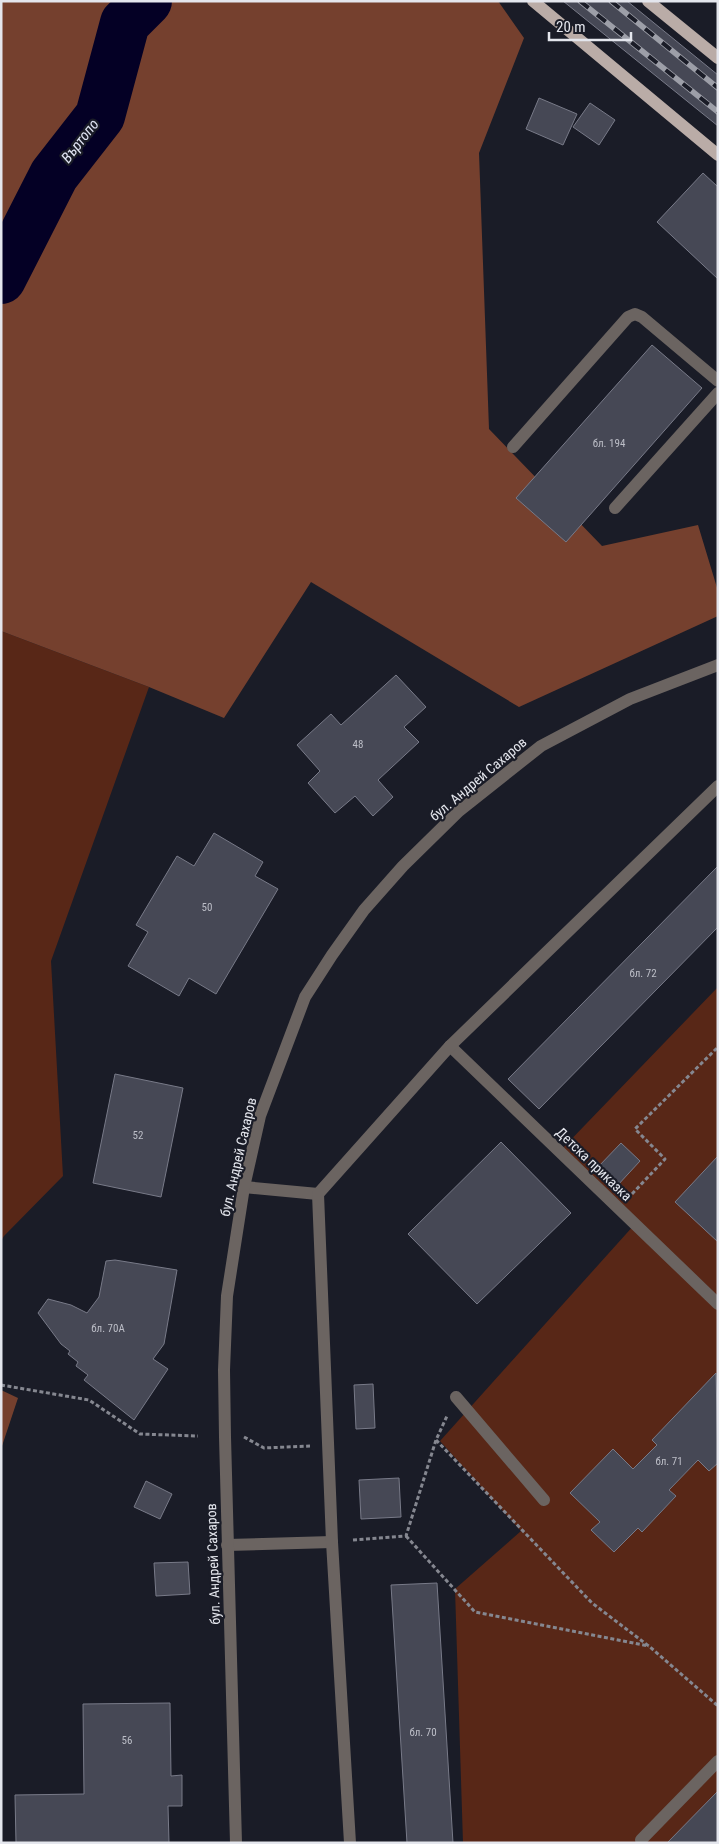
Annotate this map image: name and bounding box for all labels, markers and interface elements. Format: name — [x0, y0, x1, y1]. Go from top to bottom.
scale bar — [549, 10, 632, 42]
text: 20 m — [556, 18, 586, 36]
water label: Въртопо — [57, 116, 103, 166]
house number: бл. 194 — [593, 437, 626, 450]
street label: бул. Андрей Сахаров — [426, 734, 530, 824]
house number: 48 — [353, 738, 363, 751]
house number: 50 — [202, 901, 212, 914]
house number: бл. 72 — [629, 967, 657, 980]
street label: бул. Андрей Сахаров — [217, 1096, 259, 1218]
street label: Детска приказка — [553, 1124, 635, 1204]
house number: 52 — [133, 1129, 143, 1142]
house number: бл. 70А — [91, 1322, 125, 1335]
house number: бл. 71 — [655, 1455, 683, 1468]
street label: бул. Андрей Сахаров — [203, 1503, 223, 1625]
house number: бл. 70 — [409, 1726, 437, 1739]
house number: 56 — [122, 1734, 132, 1747]

